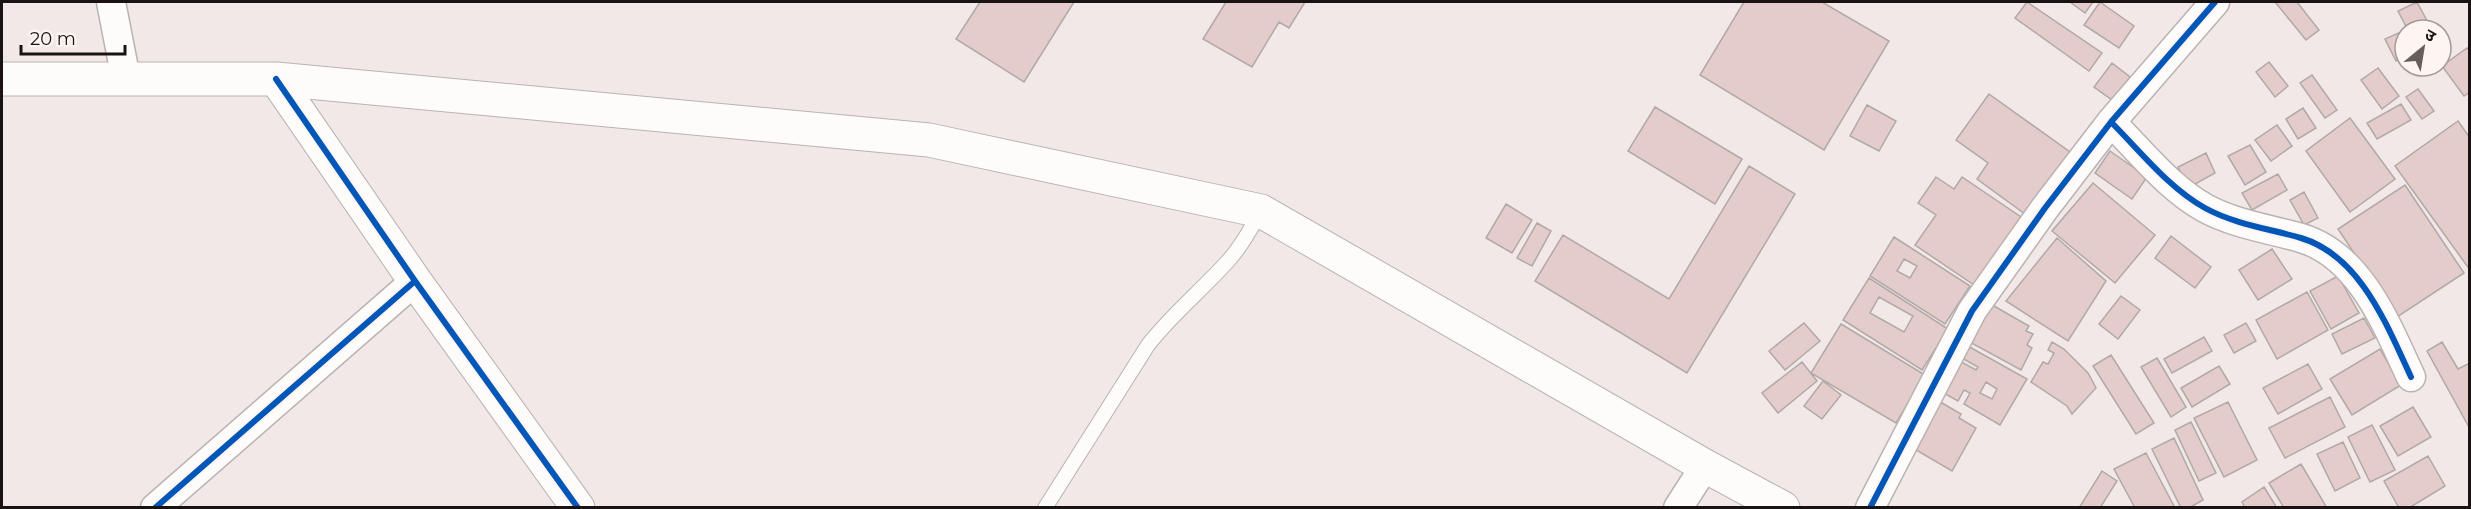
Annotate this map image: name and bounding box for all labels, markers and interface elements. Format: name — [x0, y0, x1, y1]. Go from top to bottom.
scale bar — [21, 18, 124, 56]
north arrow — [2393, 18, 2453, 78]
text: उ — [2421, 25, 2440, 46]
text: 20 m — [30, 28, 76, 50]

